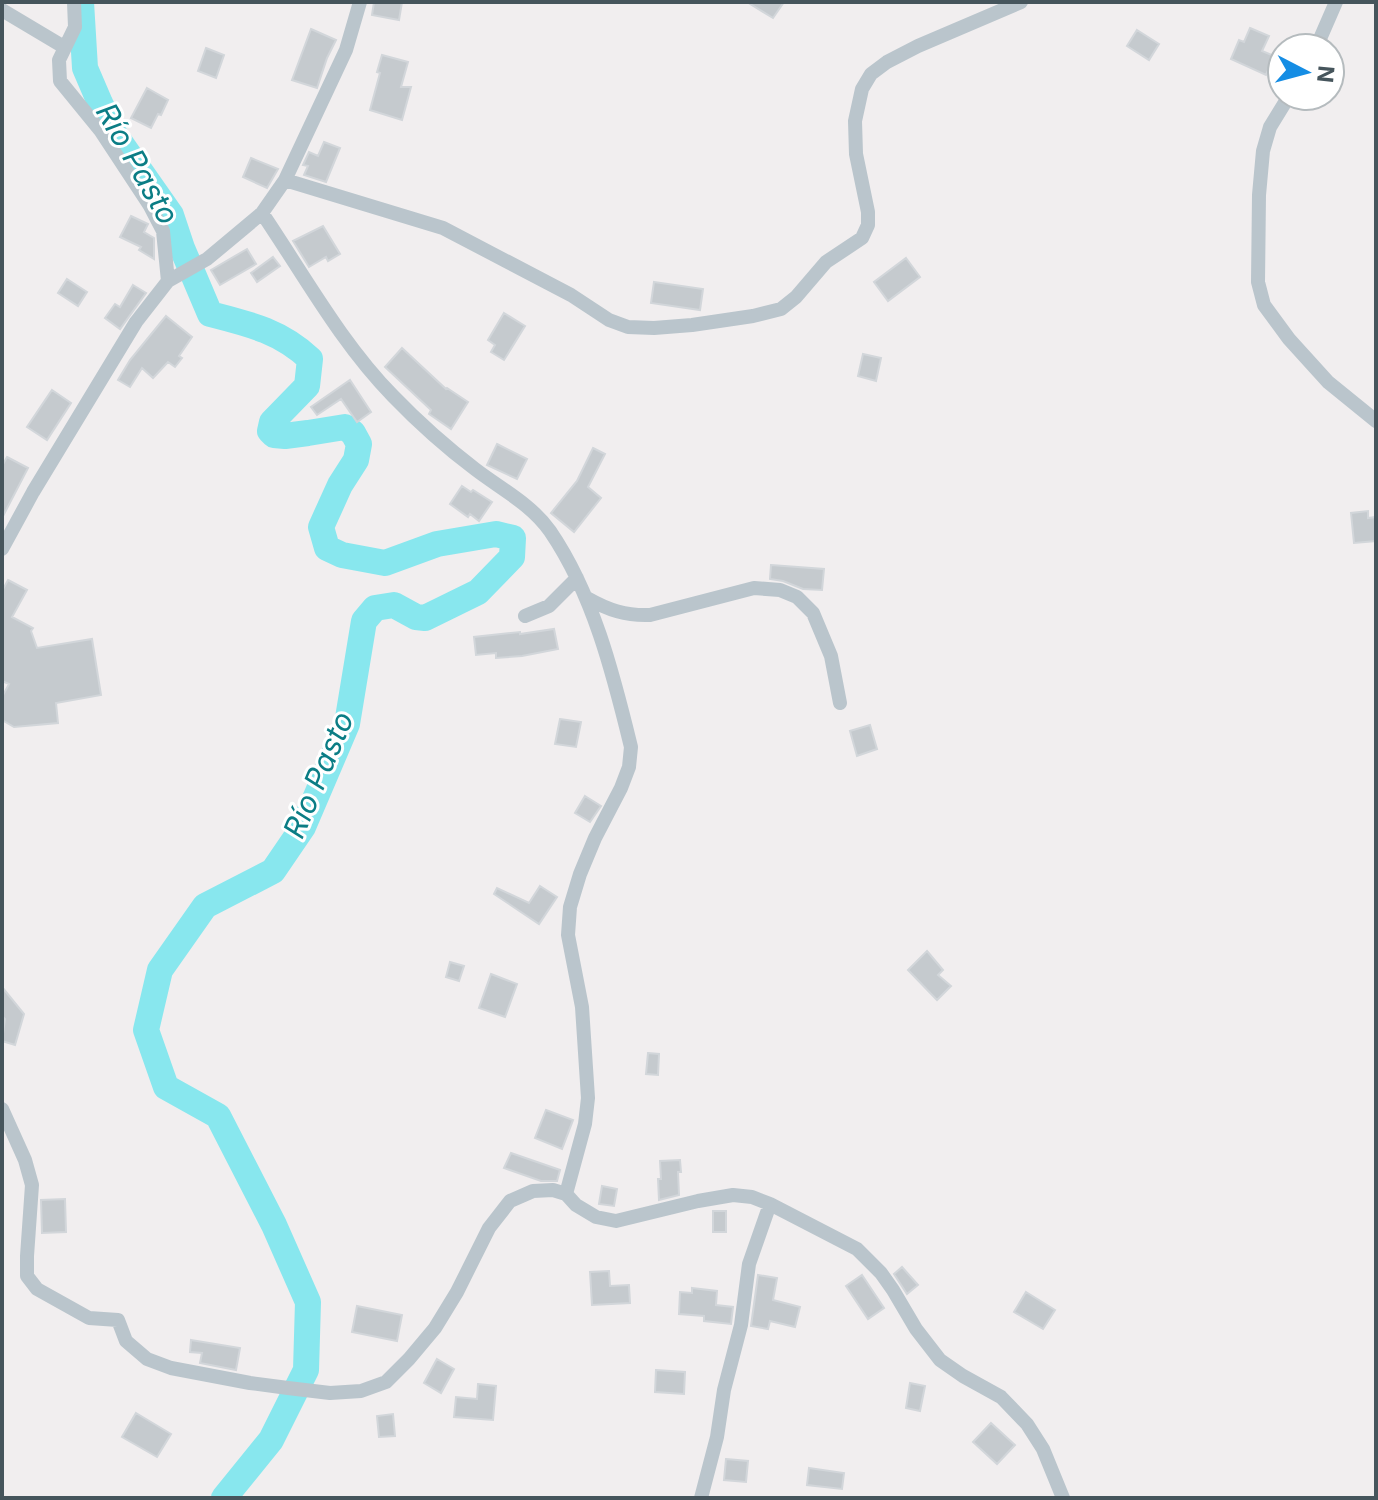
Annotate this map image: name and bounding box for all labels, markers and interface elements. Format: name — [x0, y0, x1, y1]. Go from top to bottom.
north arrow — [1266, 32, 1346, 112]
text: N — [1312, 64, 1340, 84]
water label: Río Pasto — [89, 97, 187, 230]
water label: Río Pasto — [275, 706, 361, 843]

